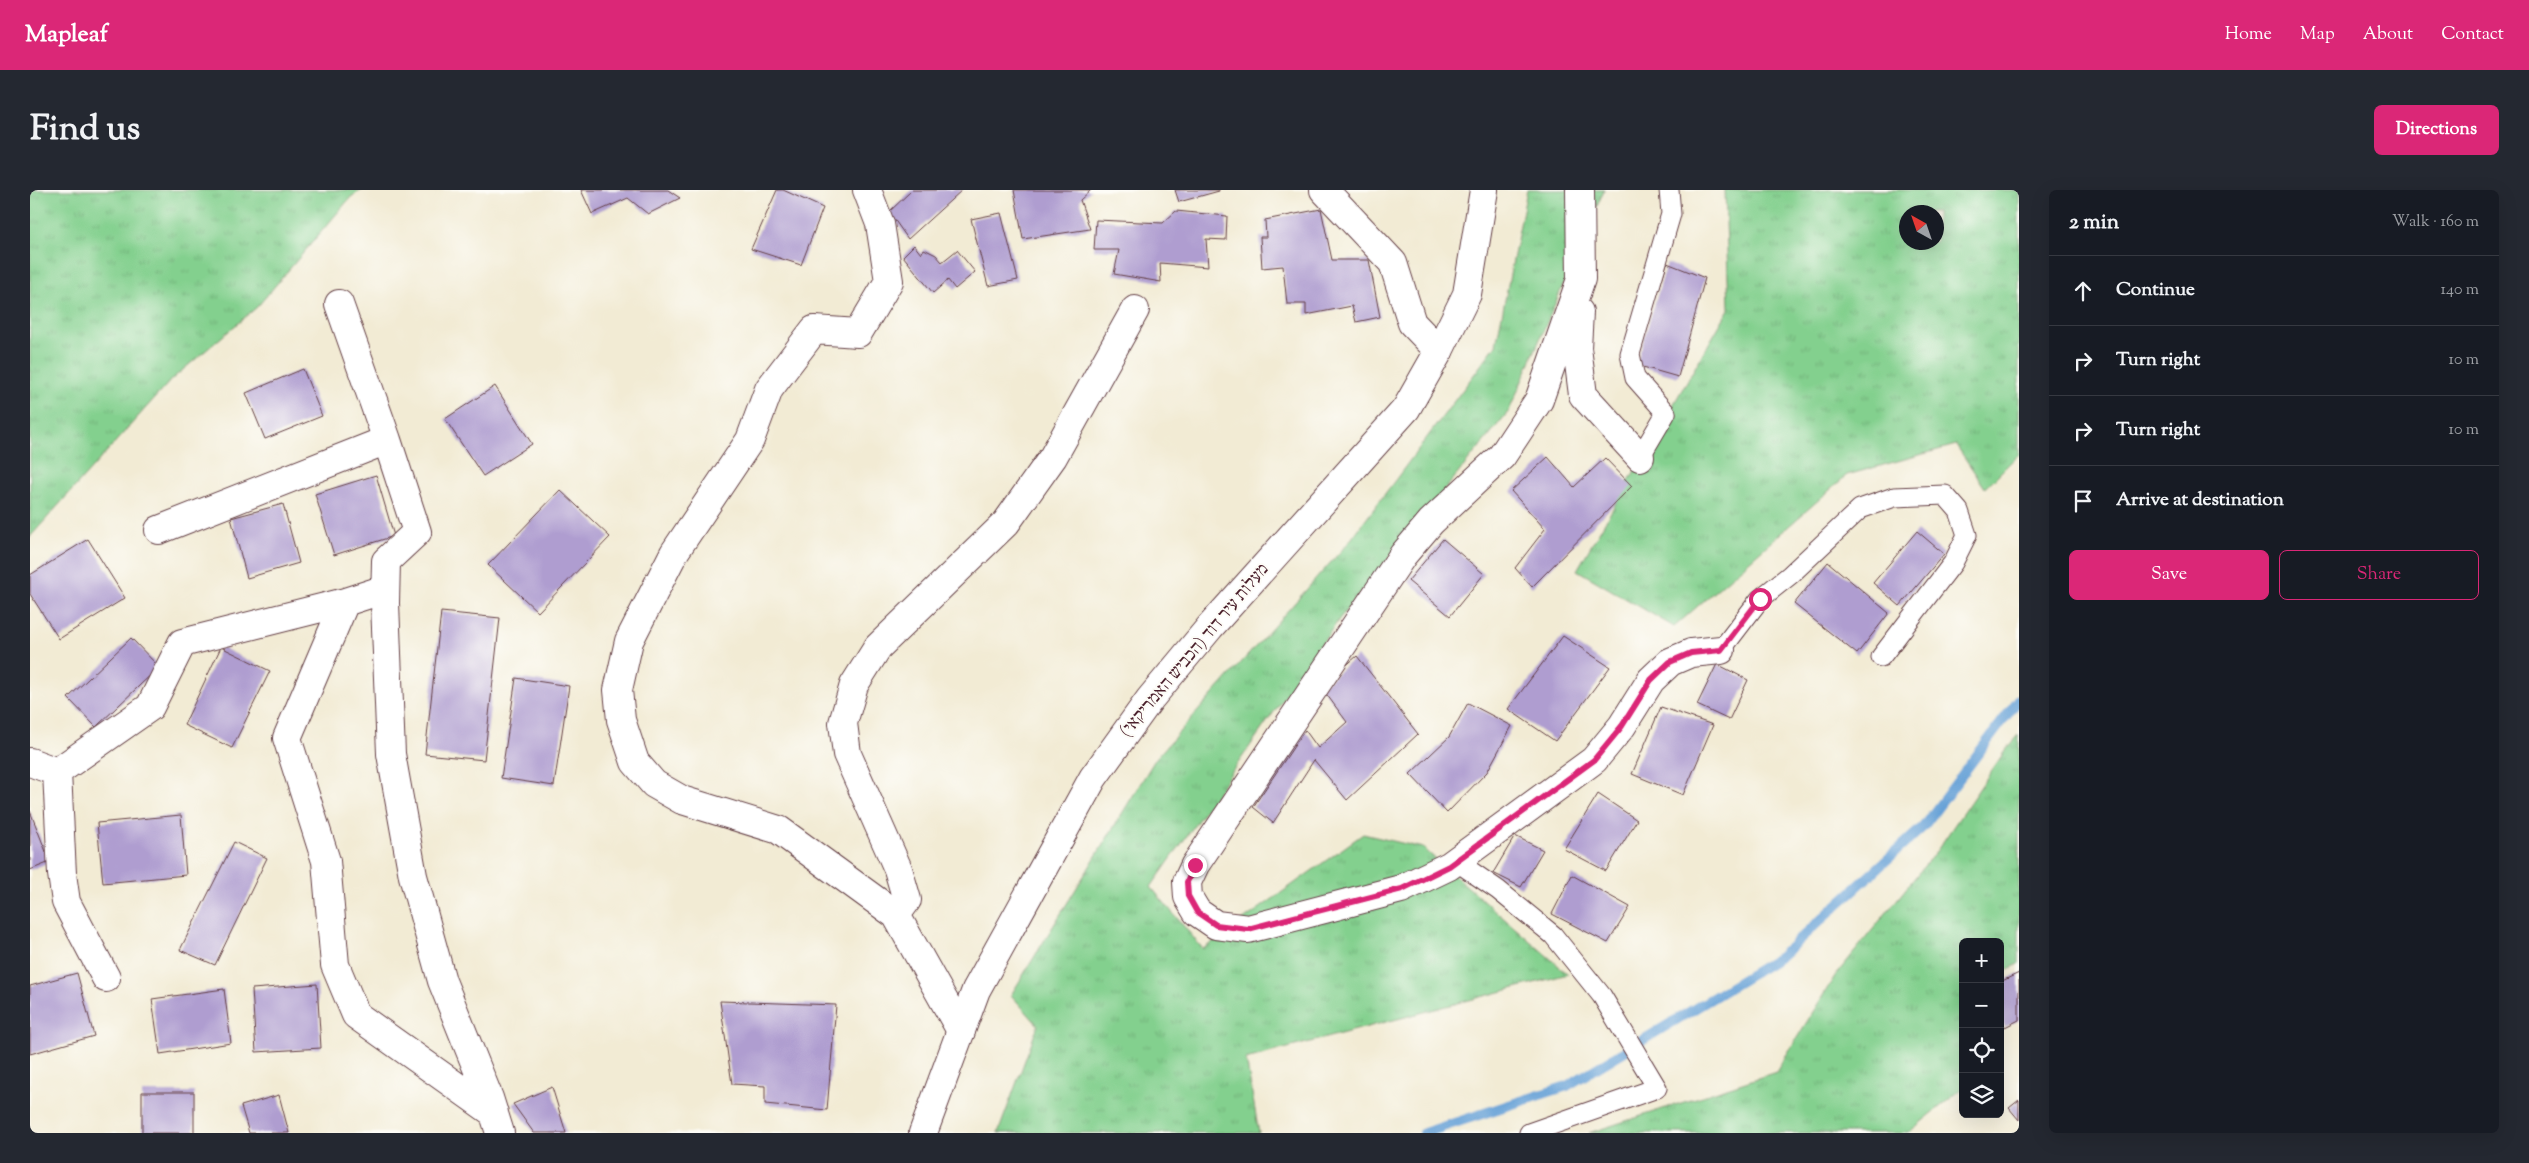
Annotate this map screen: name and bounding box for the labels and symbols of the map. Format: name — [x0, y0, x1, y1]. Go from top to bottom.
north arrow — [1899, 205, 1944, 250]
street label: מעלות עיר דוד (הכביש האמריקאי) — [1114, 558, 1276, 744]
route start — [1749, 588, 1772, 611]
route end — [1184, 854, 1207, 877]

